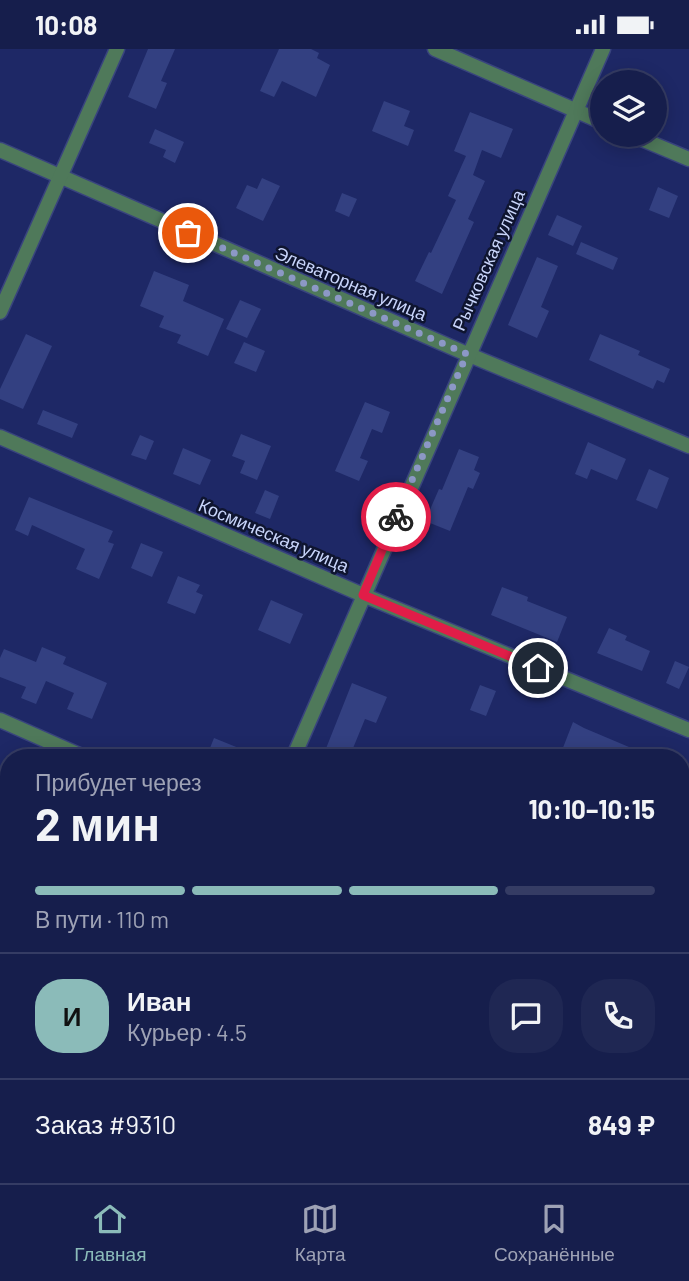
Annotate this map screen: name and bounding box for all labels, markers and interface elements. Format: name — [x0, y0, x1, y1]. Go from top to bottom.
text: 10:08 — [35, 9, 97, 40]
map controls — [590, 70, 667, 147]
button: layers — [590, 70, 667, 147]
street label: Рычковская улица — [447, 185, 529, 334]
pin — [158, 203, 218, 263]
icon: bag — [169, 214, 207, 252]
street label: Элеваторная улица — [272, 241, 431, 325]
courier — [361, 482, 431, 552]
street label: Космическая улица — [195, 493, 353, 577]
icon: bike — [377, 498, 415, 536]
pin — [508, 638, 568, 698]
icon: home — [519, 649, 557, 687]
text: Прибудет через — [35, 768, 202, 796]
text: 10:10–10:15 — [528, 793, 655, 824]
text: 2 мин — [35, 795, 160, 850]
text: В пути · 110 m — [35, 905, 169, 933]
button: chat — [489, 979, 563, 1053]
button: phone — [581, 979, 655, 1053]
text: Иван — [127, 985, 192, 1016]
text: И — [63, 1000, 81, 1031]
text: Курьер · 4.5 — [127, 1018, 247, 1046]
text: Заказ #9310 — [35, 1108, 176, 1139]
text: 849 ₽ — [588, 1109, 655, 1140]
tab: Главная — [74, 1200, 146, 1266]
tab: Карта — [295, 1200, 346, 1266]
tab: Сохранённые — [494, 1200, 615, 1266]

